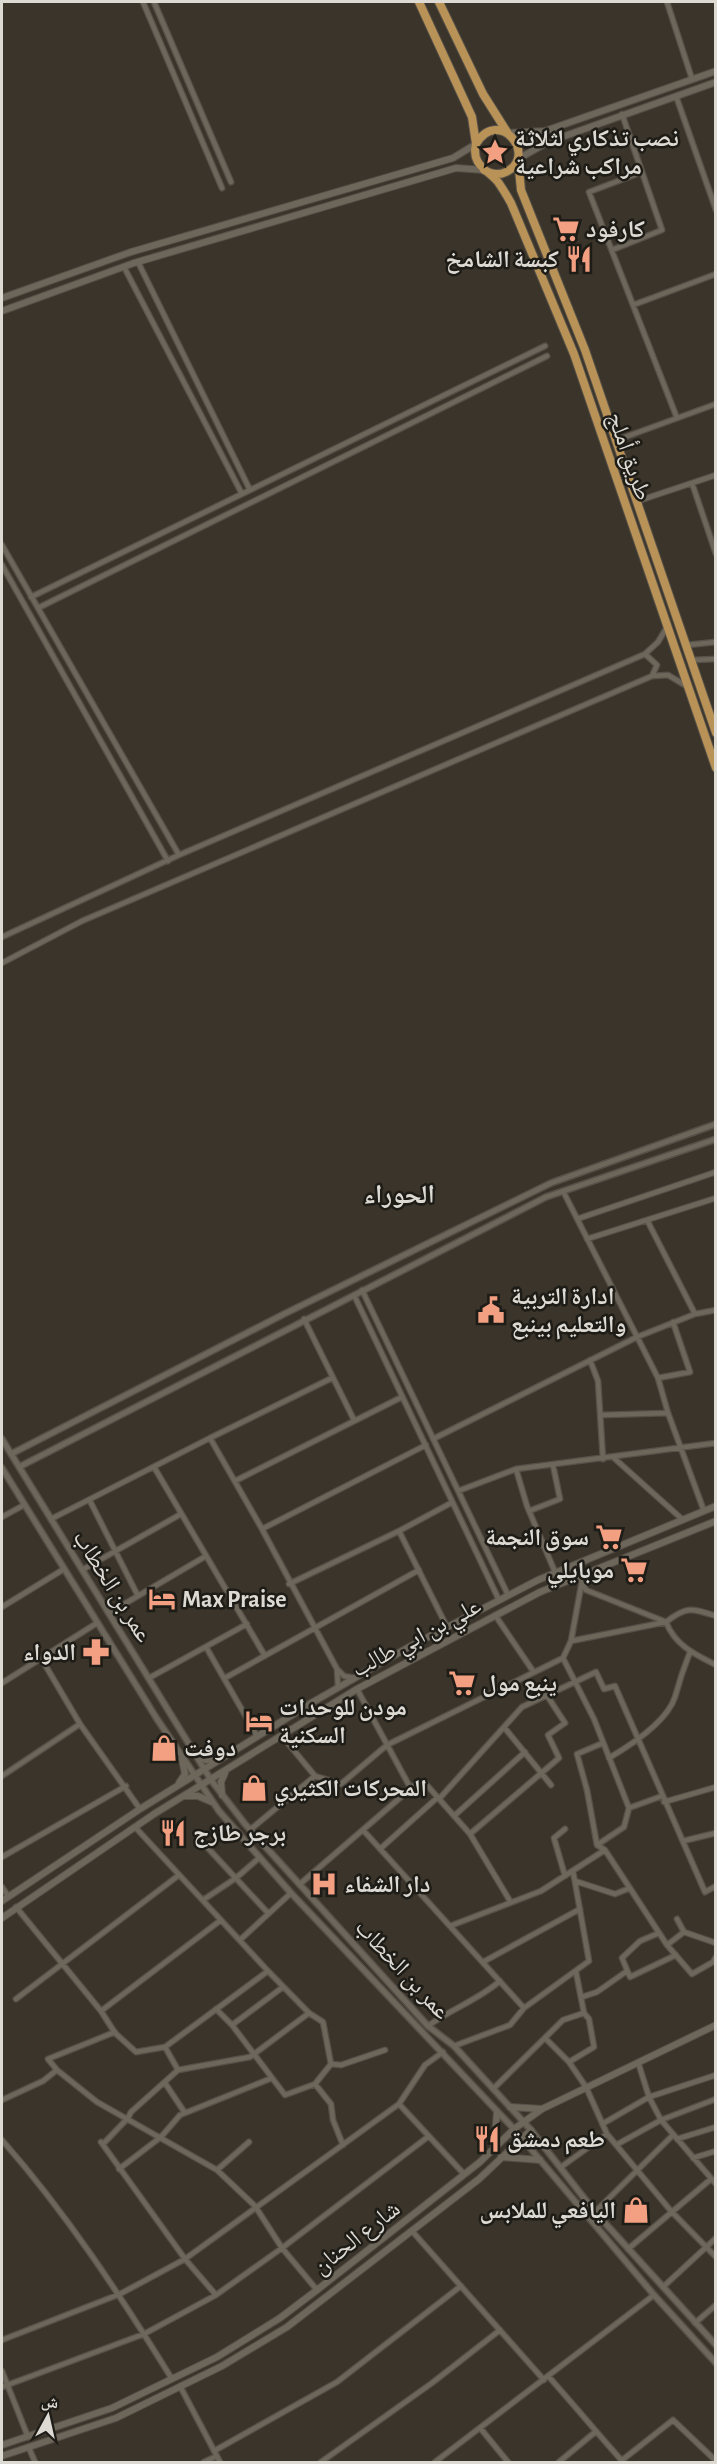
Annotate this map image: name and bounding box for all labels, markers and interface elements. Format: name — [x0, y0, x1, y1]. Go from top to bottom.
place label: نصب تذكاري لثلاثة مراكب شراعية — [515, 127, 679, 180]
place icon: نصب تذكاري لثلاثة مراكب شراعية — [480, 137, 510, 167]
supermarket icon: كارفود — [551, 214, 581, 244]
place label: كارفود — [586, 218, 645, 242]
restaurant icon: كبسة الشامخ — [564, 244, 594, 274]
place label: كبسة الشامخ — [445, 248, 559, 274]
street label: طريق أملج — [601, 408, 658, 504]
district label: الحوراء — [363, 1182, 435, 1208]
place label: ادارة التربية والتعليم بينبع — [511, 1285, 627, 1340]
public building icon: ادارة التربية والتعليم بينبع — [476, 1295, 506, 1325]
supermarket icon: سوق النجمة — [594, 1522, 624, 1552]
street label: عمر بن الخطاب — [68, 1526, 156, 1647]
place label: سوق النجمة — [485, 1526, 589, 1551]
supermarket icon: موبايلي — [619, 1555, 649, 1585]
place label: موبايلي — [547, 1559, 614, 1589]
hotel icon: Max Praise — [147, 1584, 177, 1614]
place label: Max Praise — [182, 1588, 287, 1612]
street label: علي بن ابي طالب — [348, 1594, 488, 1687]
pharmacy icon: الدواء — [81, 1637, 111, 1667]
place label: الدواء — [23, 1641, 76, 1665]
supermarket icon: ينبع مول — [447, 1668, 477, 1698]
place label: ينبع مول — [482, 1672, 557, 1699]
place label: مودن للوحدات السكنية — [279, 1696, 407, 1749]
hotel icon: مودن للوحدات السكنية — [244, 1706, 274, 1736]
shop icon: دوفت — [149, 1733, 179, 1763]
place label: دوفت — [184, 1737, 236, 1761]
shop icon: المحركات الكثيري — [239, 1773, 269, 1803]
place label: المحركات الكثيري — [274, 1777, 427, 1807]
restaurant icon: برجر طازج — [158, 1818, 188, 1848]
place label: برجر طازج — [193, 1822, 286, 1848]
hospital icon: دار الشفاء — [309, 1869, 339, 1899]
place label: دار الشفاء — [344, 1873, 430, 1897]
street label: عمر بن الخطاب — [350, 1915, 454, 2025]
restaurant icon: طعم دمشق — [472, 2124, 502, 2154]
place label: طعم دمشق — [507, 2128, 605, 2155]
shop icon: اليافعي للملابس — [621, 2195, 651, 2225]
street label: شارع الحنان — [308, 2196, 406, 2281]
place label: اليافعي للملابس — [480, 2199, 616, 2229]
north arrow — [18, 2386, 78, 2446]
text: ش — [40, 2393, 59, 2412]

